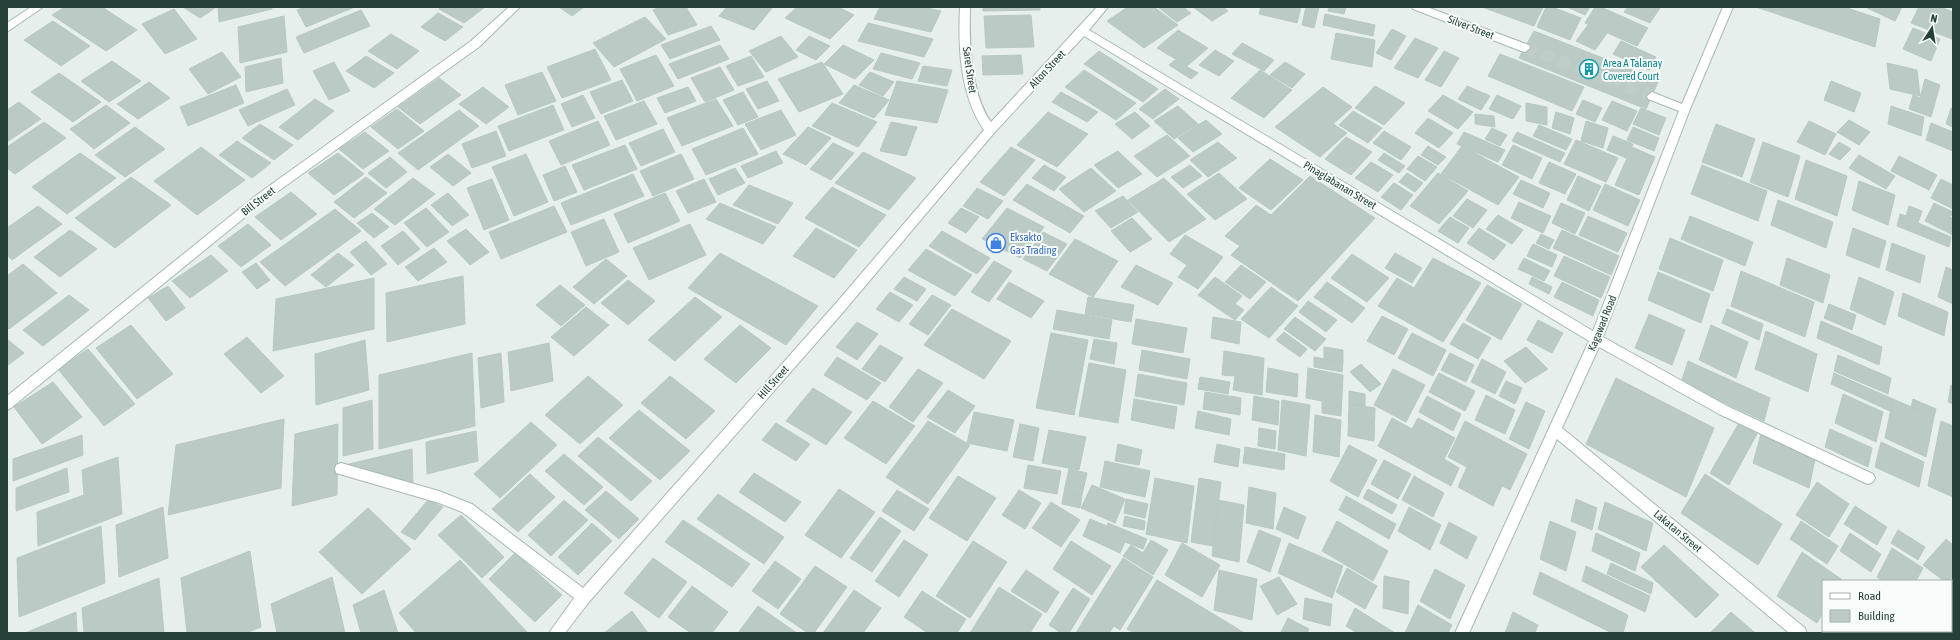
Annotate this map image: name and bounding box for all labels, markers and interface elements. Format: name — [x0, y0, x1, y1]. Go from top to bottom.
north arrow — [1912, 8, 1952, 48]
text: N — [1930, 12, 1939, 25]
street label: Silver Street — [1446, 13, 1496, 41]
street label: Saret Street — [961, 46, 979, 94]
street label: Alton Street — [1026, 48, 1068, 90]
place label: Area A Talanay Covered Court — [1603, 57, 1663, 82]
building icon: Area A Talanay Covered Court — [1578, 58, 1600, 80]
street label: Pinaglabanan Street — [1301, 159, 1379, 211]
street label: Bill Street — [239, 184, 277, 218]
place label: Eksakto Gas Trading — [1010, 231, 1057, 256]
shop icon: Eksakto Gas Trading — [985, 232, 1007, 254]
street label: Kagawad Road — [1585, 293, 1619, 353]
street label: Hill Street — [755, 363, 791, 401]
street label: Lakatan Street — [1652, 508, 1704, 554]
legend — [1822, 580, 1952, 632]
text: Road — [1858, 589, 1881, 603]
text: Building — [1858, 609, 1896, 623]

